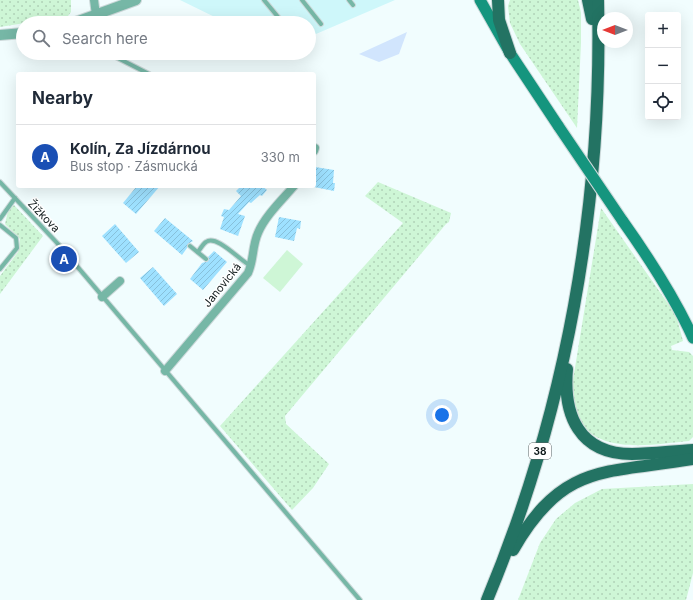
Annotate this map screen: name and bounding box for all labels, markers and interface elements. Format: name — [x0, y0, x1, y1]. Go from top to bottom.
north arrow — [597, 12, 633, 48]
map controls — [645, 12, 681, 120]
button: + — [645, 12, 681, 48]
search box — [16, 16, 316, 60]
icon: search — [30, 27, 52, 49]
text: Search here — [62, 29, 148, 48]
button: − — [645, 48, 681, 84]
button: locate — [645, 84, 681, 120]
text: Nearby — [32, 88, 93, 108]
text: Kolín, Za Jízdárnou — [70, 139, 211, 158]
text: A — [40, 149, 50, 165]
text: 330 m — [261, 149, 300, 165]
text: Bus stop · Zásmucká — [70, 158, 198, 174]
street label: Žižkova — [25, 197, 63, 235]
pin: A — [51, 244, 77, 274]
street label: Janovická — [200, 260, 244, 310]
your location — [432, 405, 452, 425]
road number: 38 — [529, 443, 551, 459]

